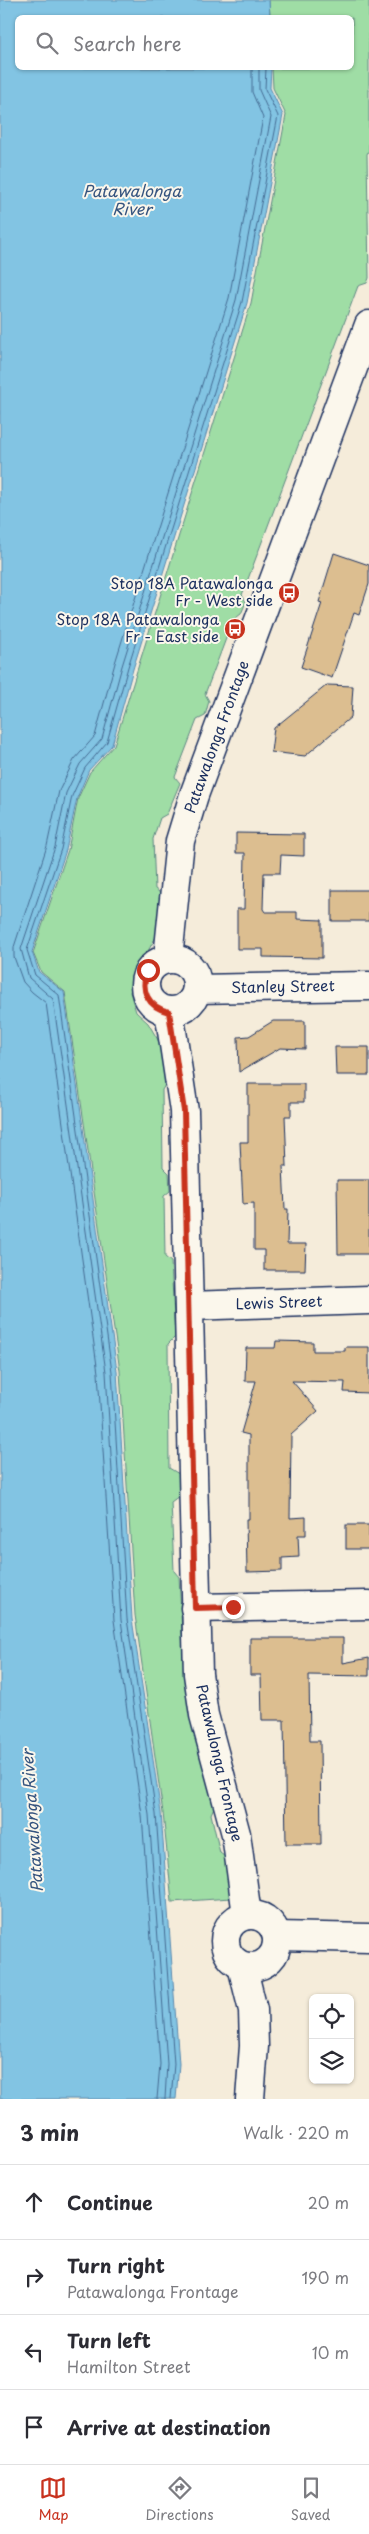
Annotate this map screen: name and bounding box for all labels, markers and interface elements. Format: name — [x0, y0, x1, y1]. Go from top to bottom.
search box — [15, 15, 354, 70]
icon: search — [33, 29, 61, 57]
text: Search here — [73, 29, 182, 57]
water label: Patawalonga River — [83, 178, 182, 220]
place label: Stop 18A Patawalonga Fr - West side — [111, 571, 274, 611]
bus stop icon: Stop 18A Patawalonga Fr - West side — [277, 581, 301, 605]
place label: Stop 18A Patawalonga Fr - East side — [57, 607, 220, 647]
bus stop icon: Stop 18A Patawalonga Fr - East side — [223, 617, 247, 641]
street label: Patawalonga Frontage — [177, 657, 254, 816]
route start — [137, 959, 160, 982]
street label: Stanley Street — [231, 973, 335, 998]
street label: Lewis Street — [235, 1288, 323, 1315]
route end — [222, 1596, 245, 1619]
street label: Patawalonga Frontage — [191, 1682, 250, 1844]
water label: Patawalonga River — [14, 1746, 48, 1893]
map controls — [309, 1994, 354, 2084]
button: locate — [309, 1994, 354, 2039]
button: layers — [309, 2039, 354, 2084]
text: 3 min — [20, 2116, 79, 2148]
text: Walk · 220 m — [243, 2120, 349, 2144]
icon: ahead — [20, 2188, 48, 2216]
text: Continue — [67, 2188, 153, 2216]
text: 20 m — [308, 2190, 349, 2214]
text: Turn right — [67, 2251, 165, 2279]
icon: right — [20, 2263, 48, 2291]
text: 190 m — [301, 2265, 349, 2289]
text: Patawalonga Frontage — [67, 2279, 239, 2303]
text: Turn left — [67, 2326, 151, 2354]
icon: left — [20, 2338, 48, 2366]
text: 10 m — [312, 2340, 349, 2364]
text: Hamilton Street — [67, 2354, 191, 2378]
icon: arrive — [20, 2413, 48, 2441]
text: Arrive at destination — [67, 2413, 271, 2441]
tab: Map — [39, 2474, 68, 2525]
tab: Directions — [146, 2474, 214, 2525]
tab: Saved — [291, 2474, 330, 2525]

